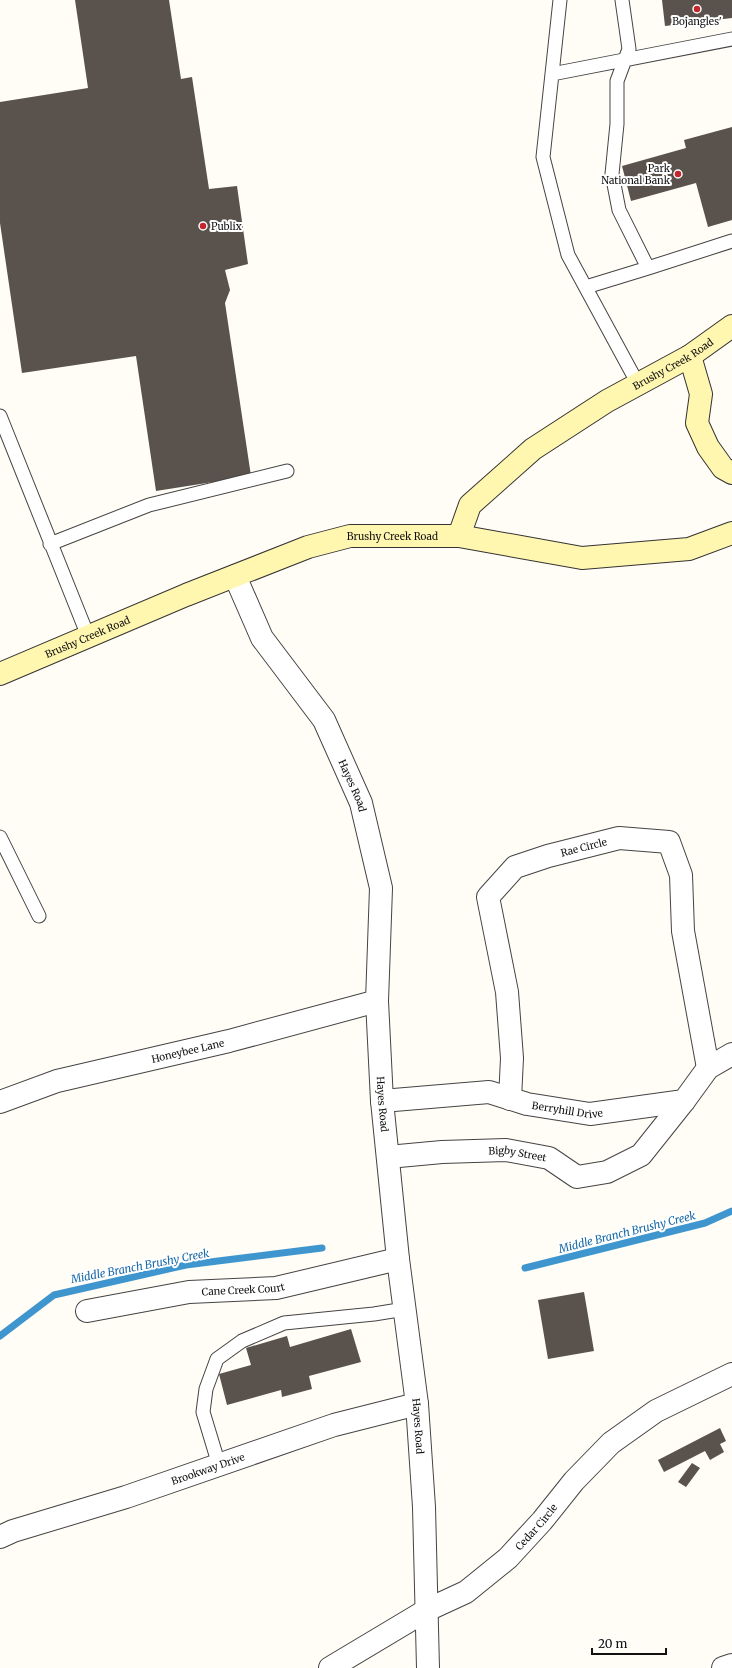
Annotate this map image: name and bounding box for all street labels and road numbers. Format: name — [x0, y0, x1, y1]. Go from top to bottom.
street label: Brushy Creek Road — [631, 336, 716, 393]
street label: Brushy Creek Road — [347, 530, 438, 543]
street label: Brushy Creek Road — [43, 614, 132, 661]
street label: Hayes Road — [335, 757, 369, 813]
street label: Rae Circle — [559, 835, 608, 860]
street label: Honeybee Lane — [150, 1036, 226, 1066]
street label: Hayes Road — [374, 1076, 391, 1133]
street label: Berryhill Drive — [531, 1099, 604, 1121]
street label: Bigby Street — [488, 1144, 548, 1164]
street label: Cane Creek Court — [201, 1280, 286, 1298]
street label: Hayes Road — [409, 1398, 426, 1454]
street label: Brookway Drive — [170, 1450, 247, 1488]
street label: Cedar Circle — [513, 1501, 560, 1553]

